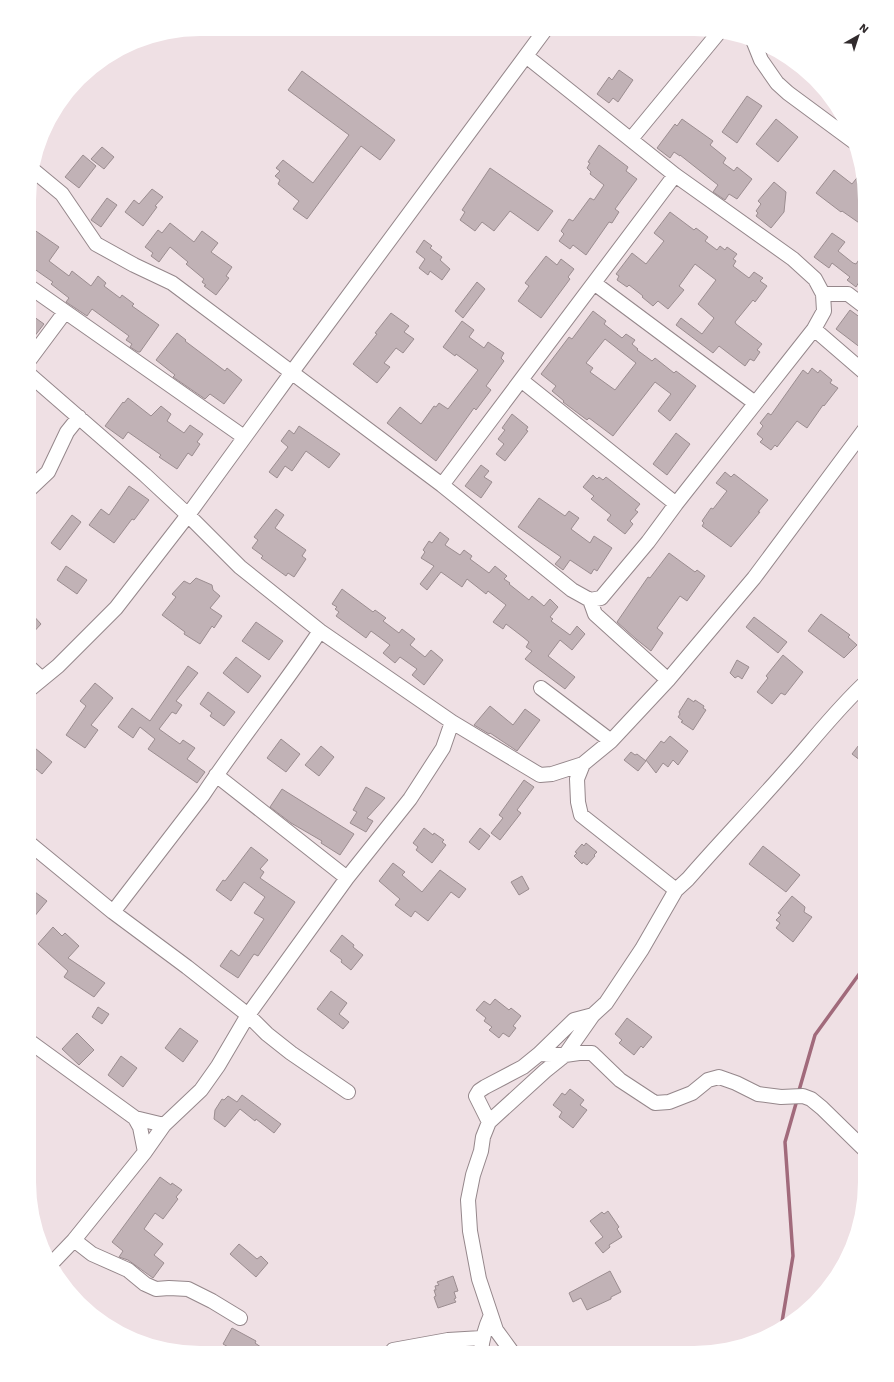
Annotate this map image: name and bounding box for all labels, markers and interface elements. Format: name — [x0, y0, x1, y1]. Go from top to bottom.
north arrow — [838, 16, 878, 56]
text: N — [857, 21, 871, 36]

